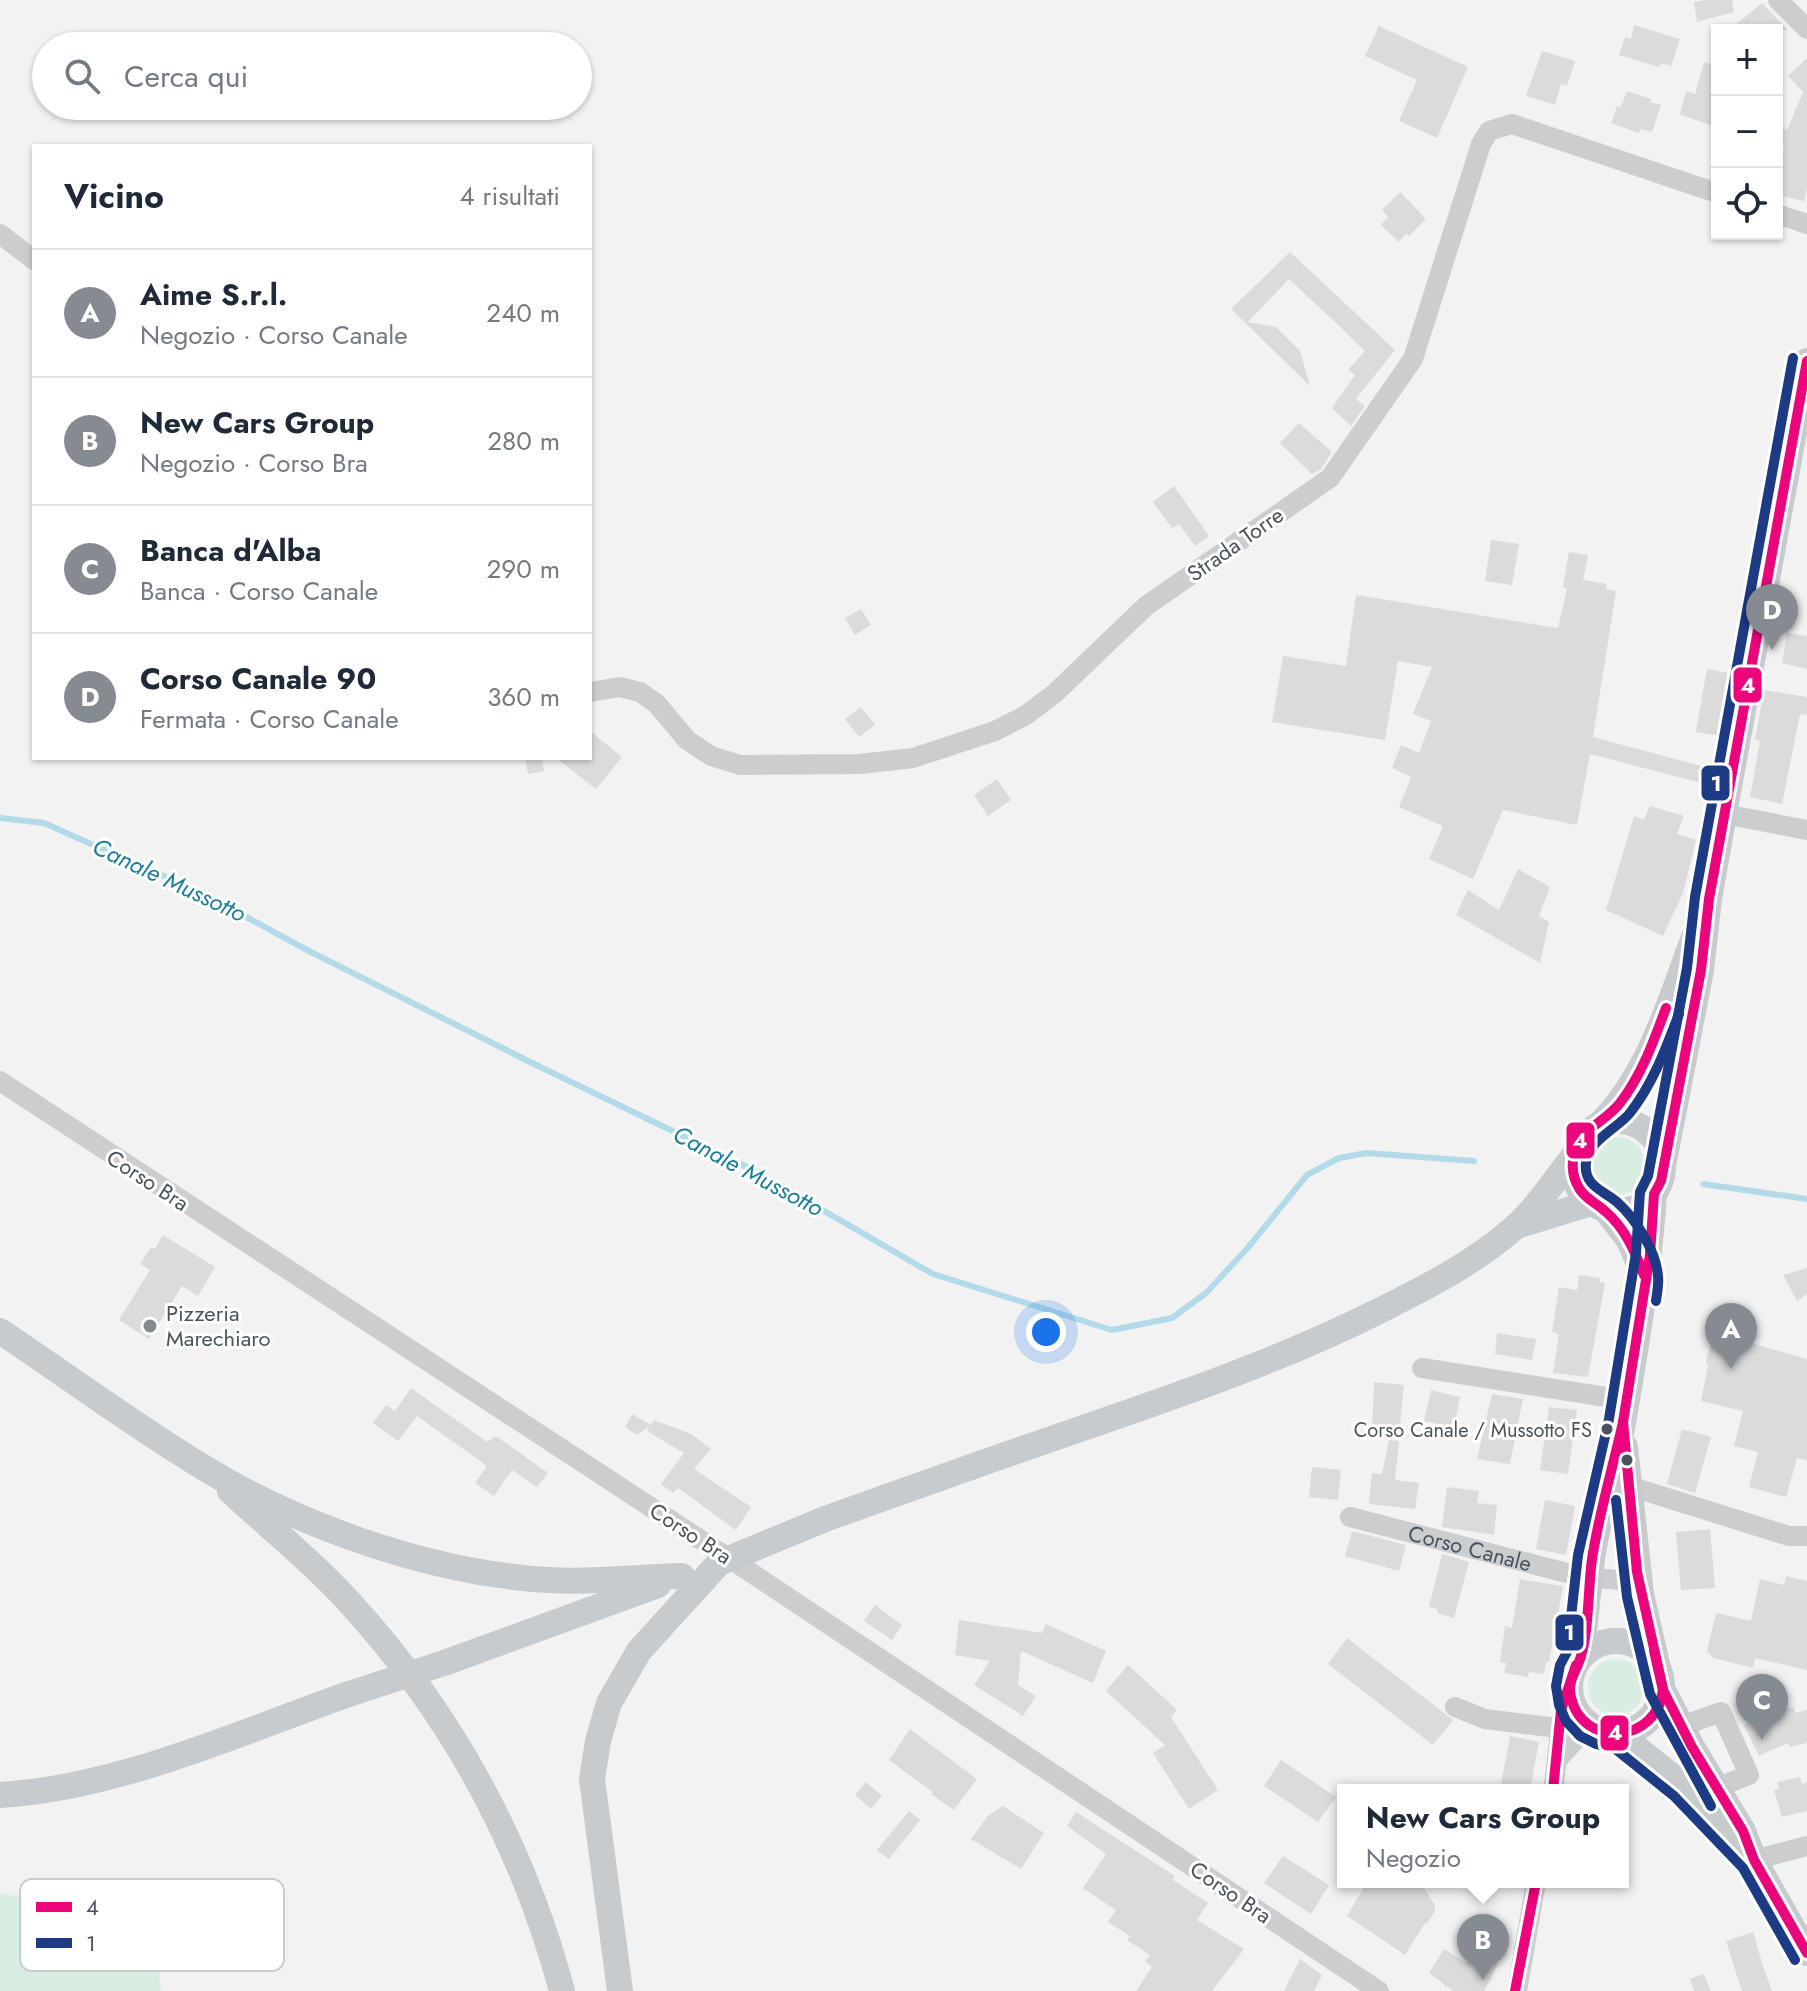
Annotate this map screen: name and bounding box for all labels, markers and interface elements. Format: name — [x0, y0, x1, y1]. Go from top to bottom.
map controls — [1711, 24, 1783, 240]
button: + — [1711, 24, 1783, 96]
search box — [32, 32, 592, 120]
icon: search — [60, 54, 104, 98]
text: Cerca qui — [124, 55, 248, 98]
button: − — [1711, 96, 1783, 168]
button: locate — [1711, 168, 1783, 240]
text: Vicino — [64, 172, 164, 221]
text: 4 risultati — [460, 177, 560, 215]
text: Aime S.r.l. — [140, 273, 287, 316]
text: A — [80, 294, 100, 332]
text: 240 m — [486, 294, 560, 332]
text: Negozio · Corso Canale — [140, 316, 408, 354]
text: New Cars Group — [140, 401, 374, 444]
text: B — [81, 422, 99, 460]
text: 280 m — [487, 422, 560, 460]
text: Negozio · Corso Bra — [140, 444, 368, 482]
street label: Strada Torre — [1180, 499, 1290, 589]
text: Banca d'Alba — [140, 529, 321, 572]
text: C — [81, 550, 99, 588]
text: 290 m — [487, 550, 560, 588]
text: Banca · Corso Canale — [140, 572, 378, 610]
pin: D — [1746, 584, 1798, 650]
text: Corso Canale 90 — [140, 657, 376, 700]
line badge: 4 — [1732, 666, 1763, 704]
text: 4 — [1740, 669, 1756, 701]
text: D — [80, 678, 100, 716]
text: 360 m — [487, 678, 560, 716]
text: Fermata · Corso Canale — [140, 700, 399, 738]
line badge: 1 — [1700, 764, 1731, 802]
text: 1 — [1710, 767, 1722, 799]
water label: Canale Mussotto — [87, 829, 252, 931]
water label: Canale Mussotto — [667, 1116, 830, 1225]
line badge: 4 — [1565, 1121, 1596, 1160]
text: 4 — [1572, 1124, 1588, 1156]
street label: Corso Bra — [100, 1141, 196, 1219]
place label: Pizzeria Marechiaro — [166, 1297, 271, 1354]
pin: A — [1705, 1303, 1757, 1369]
your location — [1026, 1312, 1066, 1352]
marker: Pizzeria Marechiaro — [141, 1317, 159, 1335]
place label: Corso Canale / Mussotto FS — [1354, 1416, 1592, 1445]
marker: Corso Canale / Mussotto FS — [1599, 1421, 1615, 1437]
unlabelled marker — [1619, 1452, 1635, 1468]
street label: Corso Bra — [643, 1494, 739, 1572]
street label: Corso Canale — [1405, 1517, 1535, 1579]
line badge: 1 — [1554, 1613, 1585, 1652]
text: 1 — [1563, 1616, 1575, 1648]
pin: C — [1736, 1674, 1788, 1740]
line badge: 4 — [1599, 1714, 1630, 1752]
text: 4 — [1607, 1716, 1623, 1748]
popup — [1337, 1784, 1629, 1888]
text: New Cars Group — [1366, 1796, 1600, 1839]
text: Negozio — [1366, 1839, 1461, 1877]
street label: Corso Bra — [1184, 1853, 1278, 1931]
legend — [20, 1879, 284, 1971]
text: 4 — [86, 1891, 99, 1923]
pin: B — [1457, 1914, 1509, 1980]
text: 1 — [86, 1927, 96, 1959]

